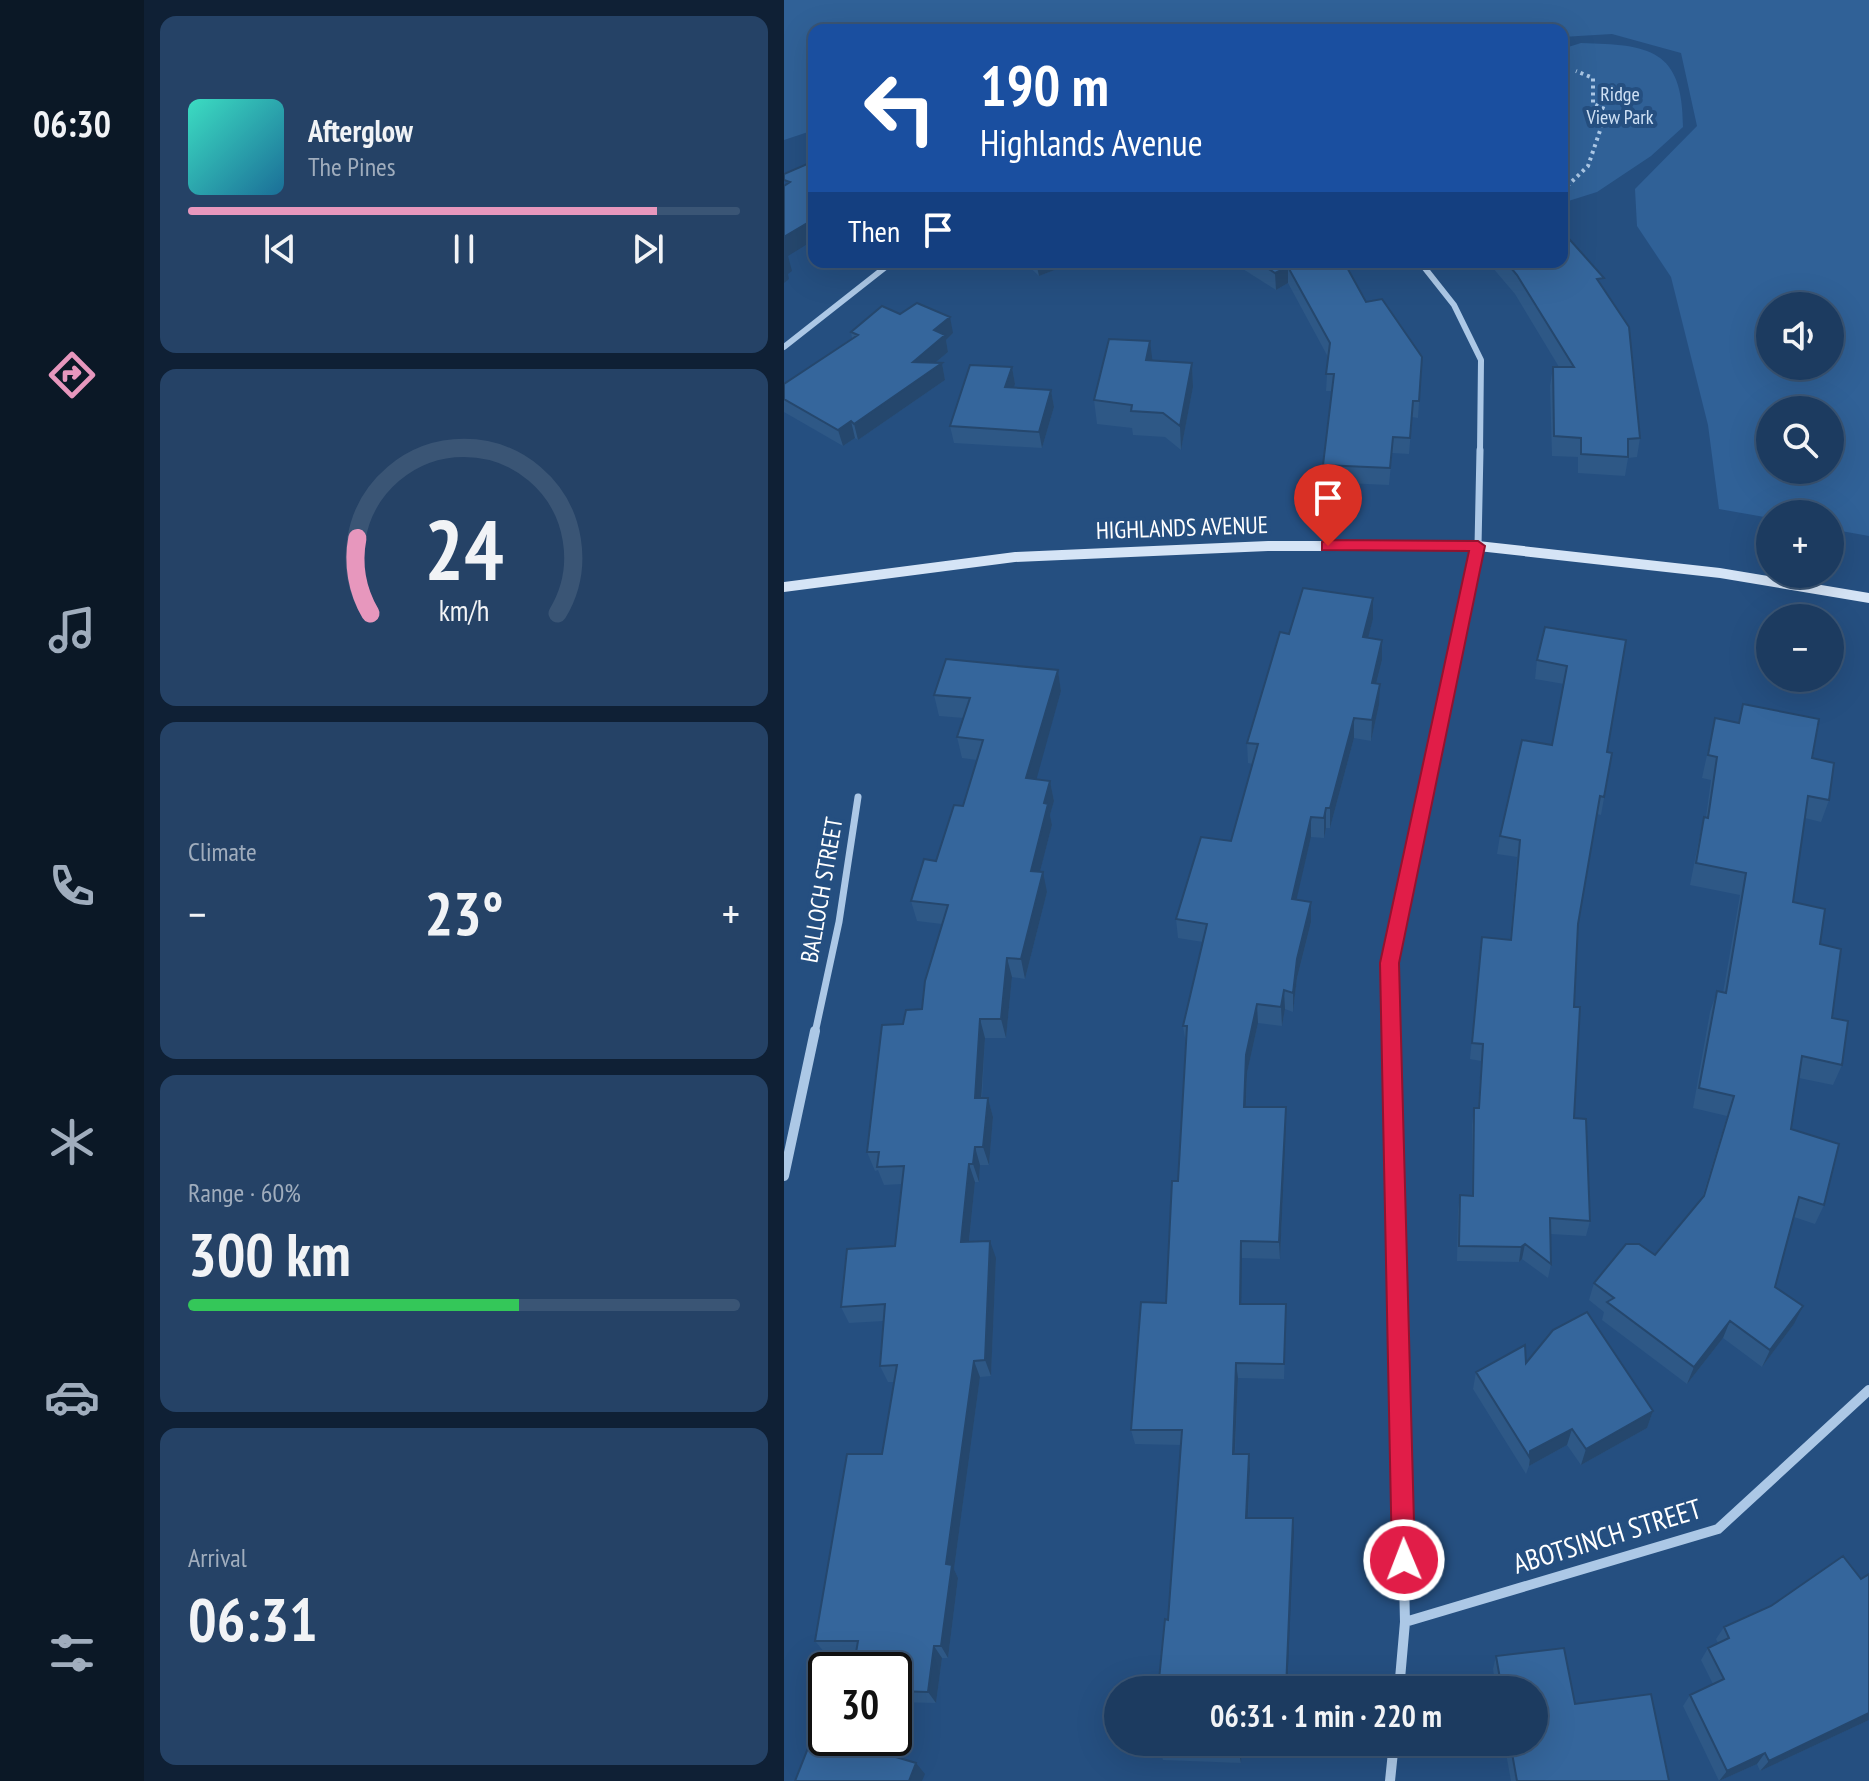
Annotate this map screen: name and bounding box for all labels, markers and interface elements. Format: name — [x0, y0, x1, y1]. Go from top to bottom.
text: 190 m — [980, 49, 1109, 121]
icon: left — [848, 56, 952, 160]
park label: Ridge View Park — [1585, 81, 1654, 130]
text: 06:30 — [33, 100, 111, 147]
text: Afterglow — [308, 111, 413, 150]
text: Highlands Avenue — [980, 119, 1203, 166]
text: The Pines — [308, 150, 396, 183]
icon: arrive — [916, 208, 960, 252]
text: Then — [848, 211, 900, 250]
icon: previous — [258, 227, 302, 271]
icon: pause — [442, 227, 486, 271]
icon: next — [626, 227, 670, 271]
map controls — [1756, 292, 1844, 692]
button: sound — [1756, 292, 1844, 380]
icon: directions — [44, 347, 100, 403]
button: search — [1756, 396, 1844, 484]
pin — [1294, 464, 1362, 546]
icon: arrive — [1306, 476, 1350, 520]
text: 24 — [424, 494, 504, 602]
button: + — [1756, 500, 1844, 588]
street label: HIGHLANDS AVENUE — [1095, 509, 1269, 546]
text: km/h — [439, 592, 489, 629]
icon: music — [44, 602, 100, 658]
button: − — [1756, 604, 1844, 692]
street label: BALLOCH STREET — [793, 814, 850, 965]
text: Climate — [188, 835, 257, 868]
icon: phone — [44, 858, 100, 914]
text: 23° — [424, 874, 504, 952]
text: − — [188, 885, 206, 942]
text: + — [722, 885, 740, 942]
icon: climate — [44, 1114, 100, 1170]
text: Range · 60% — [188, 1176, 301, 1209]
text: 300 km — [188, 1215, 351, 1293]
icon: car — [44, 1369, 100, 1425]
street label: ABOTSINCH STREET — [1508, 1489, 1706, 1582]
position arrow — [1362, 1518, 1446, 1602]
text: Arrival — [188, 1541, 247, 1574]
text: 06:31 — [188, 1580, 318, 1658]
icon: filters — [44, 1625, 100, 1681]
speed limit sign: 30 — [808, 1652, 912, 1756]
text: 06:31 · 1 min · 220 m — [1210, 1696, 1442, 1735]

